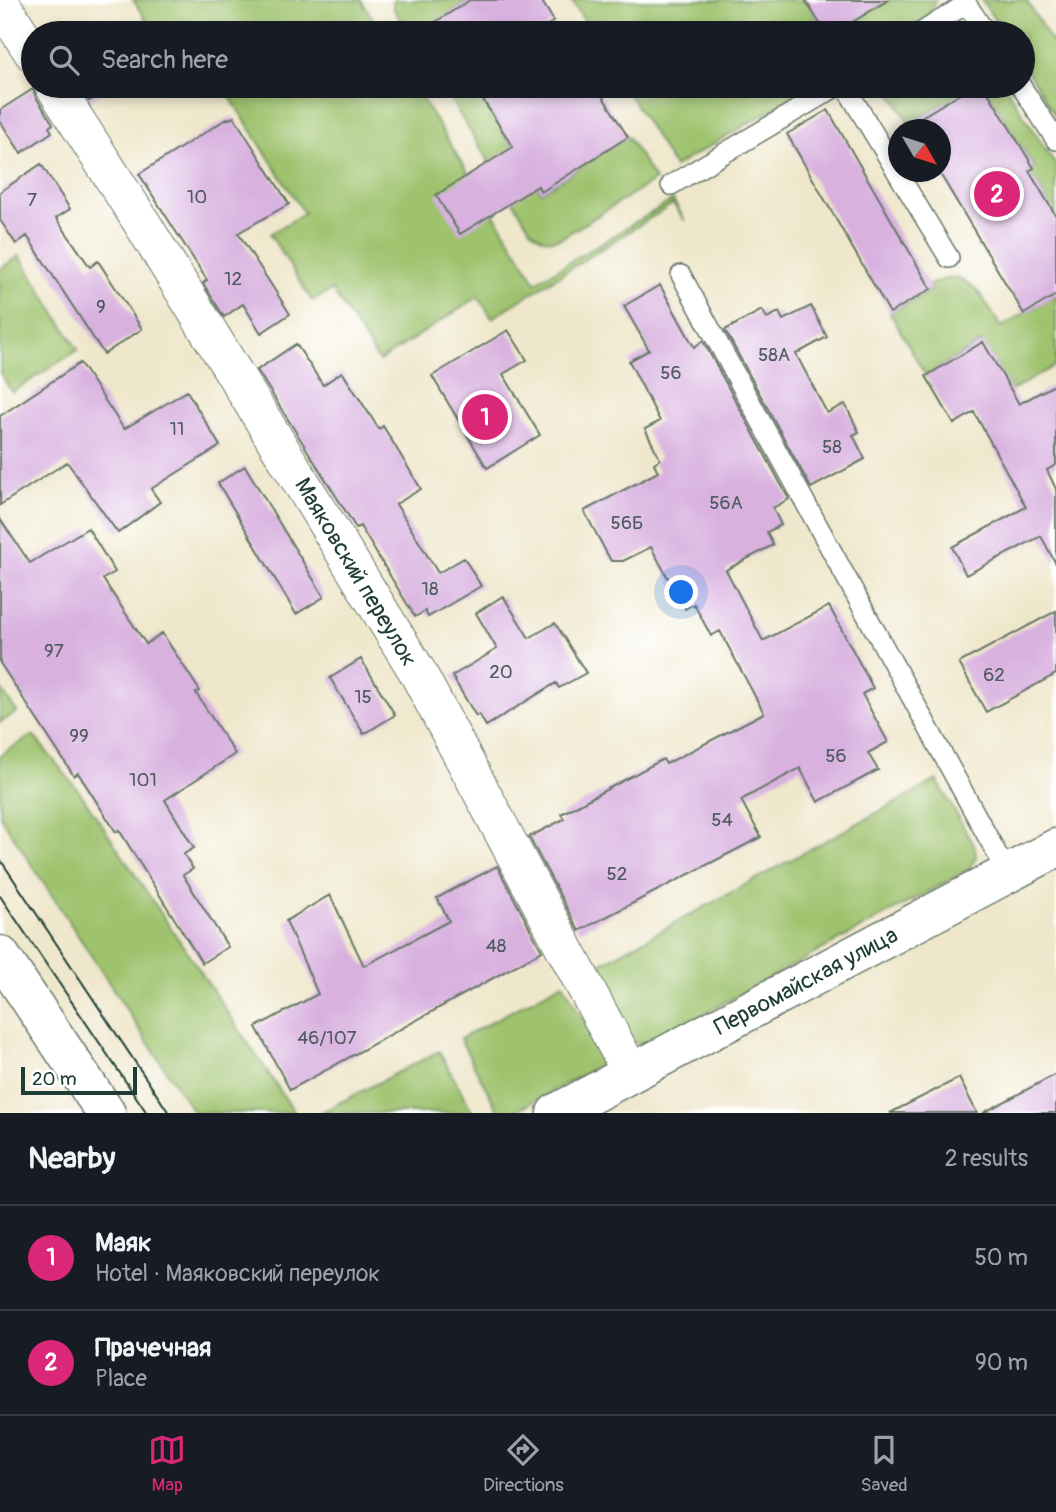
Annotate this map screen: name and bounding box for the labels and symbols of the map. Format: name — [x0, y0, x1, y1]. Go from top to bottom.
north arrow — [888, 119, 951, 182]
pin: 2 — [974, 168, 1020, 220]
house number: 10 — [187, 185, 207, 209]
house number: 7 — [27, 188, 37, 212]
house number: 12 — [224, 267, 242, 291]
house number: 9 — [96, 295, 106, 319]
house number: 58А — [758, 343, 790, 367]
house number: 56 — [660, 361, 682, 385]
pin: 1 — [462, 391, 508, 443]
house number: 11 — [170, 417, 184, 441]
house number: 58 — [822, 435, 842, 459]
street label: Маяковский переулок — [288, 472, 424, 672]
house number: 56А — [709, 491, 743, 515]
house number: 56Б — [611, 511, 643, 535]
your location — [664, 575, 698, 609]
house number: 18 — [421, 577, 439, 601]
house number: 97 — [44, 639, 64, 663]
house number: 20 — [489, 660, 513, 684]
house number: 62 — [983, 663, 1005, 687]
house number: 15 — [354, 685, 372, 709]
house number: 99 — [69, 724, 89, 748]
house number: 56 — [825, 744, 847, 768]
house number: 101 — [129, 768, 157, 792]
house number: 54 — [711, 808, 733, 832]
house number: 52 — [607, 862, 627, 886]
street label: Первомайская улица — [709, 920, 903, 1042]
house number: 48 — [486, 934, 506, 958]
house number: 46/107 — [297, 1026, 357, 1050]
scale bar — [21, 1064, 136, 1096]

